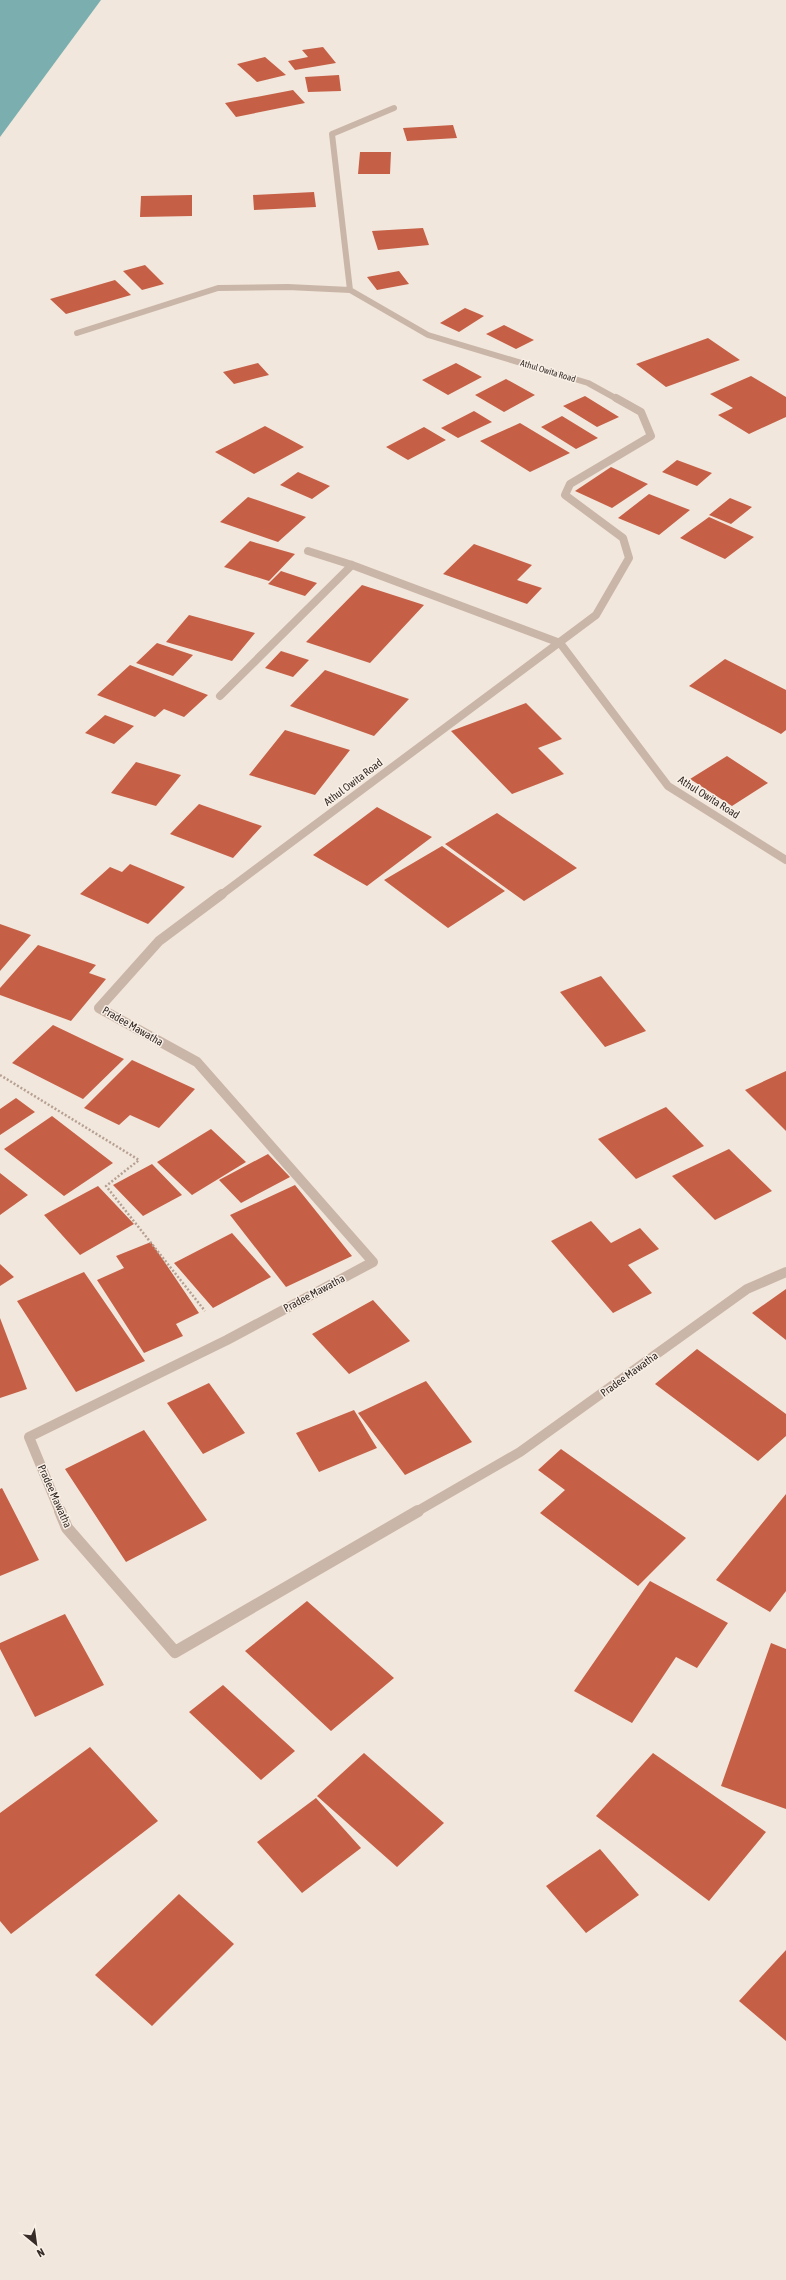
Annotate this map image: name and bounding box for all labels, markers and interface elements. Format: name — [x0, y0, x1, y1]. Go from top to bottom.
street label: Athul Owita Road — [519, 358, 577, 384]
street label: Athul Owita Road — [321, 756, 385, 808]
street label: Athul Owita Road — [676, 773, 742, 821]
street label: Pradee Mawatha — [101, 1004, 165, 1048]
street label: Pradee Mawatha — [281, 1272, 347, 1314]
street label: Pradee Mawatha — [598, 1349, 660, 1399]
street label: Pradee Mawatha — [36, 1463, 74, 1529]
north arrow — [16, 2224, 56, 2264]
text: N — [35, 2246, 47, 2260]

